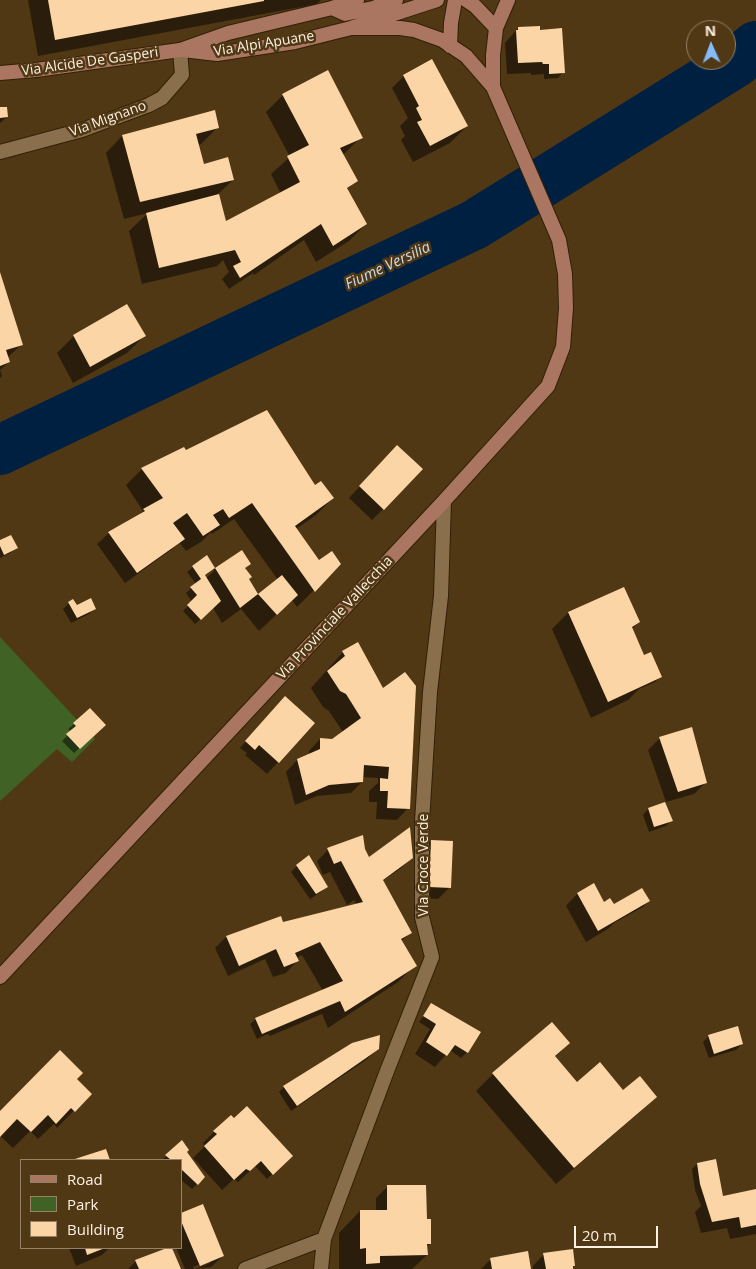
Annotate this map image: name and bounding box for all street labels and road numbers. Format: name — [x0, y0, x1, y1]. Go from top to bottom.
street label: Via Alpi Apuane — [212, 28, 316, 60]
street label: Via Alcide De Gasperi — [21, 44, 159, 80]
street label: Via Mignano — [67, 97, 149, 141]
street label: Via Provinciale Vallecchia — [273, 553, 397, 683]
street label: Via Croce Verde — [416, 814, 432, 916]

